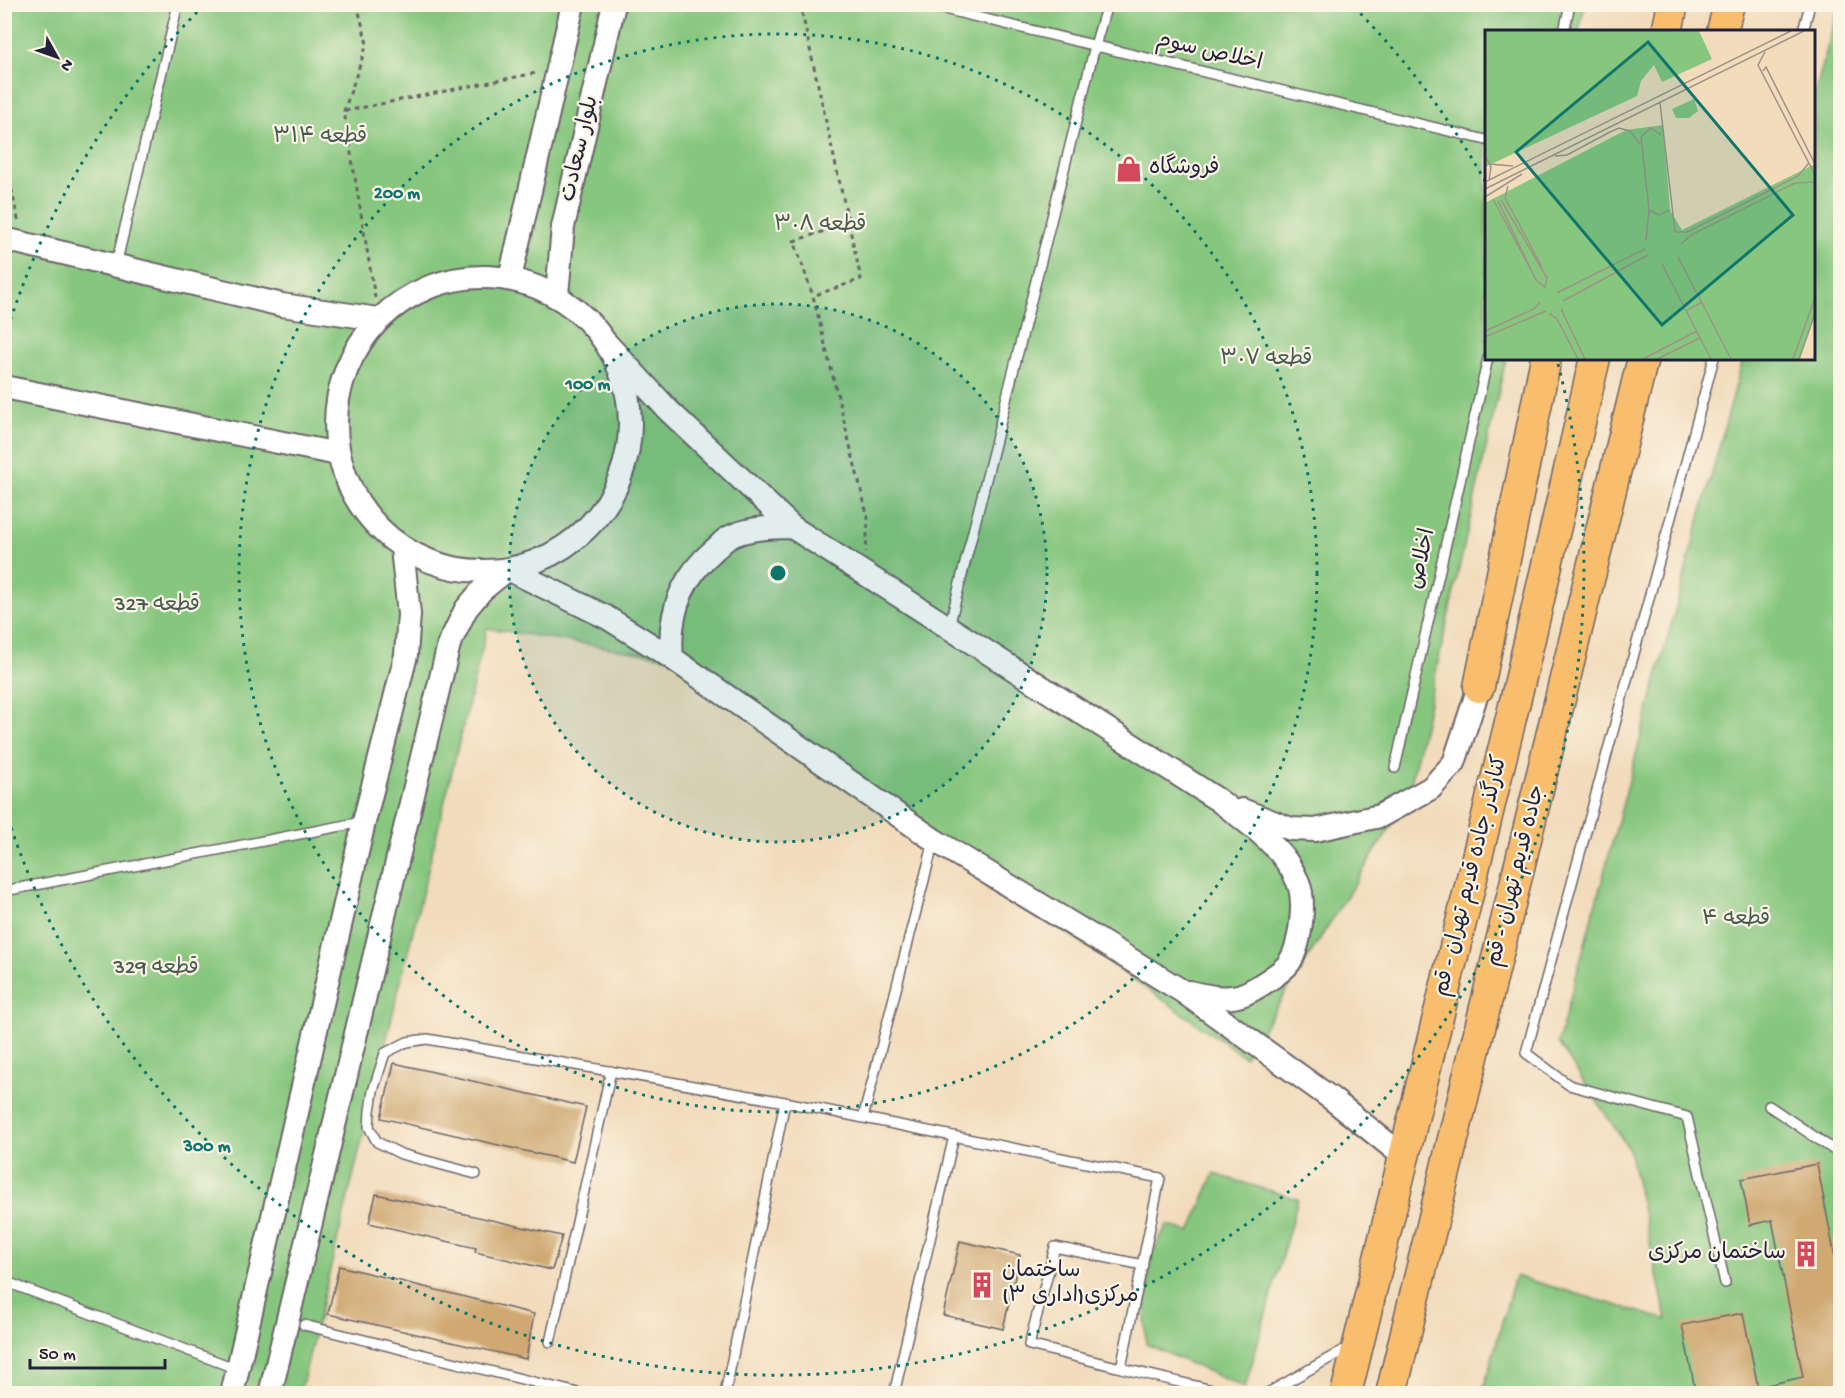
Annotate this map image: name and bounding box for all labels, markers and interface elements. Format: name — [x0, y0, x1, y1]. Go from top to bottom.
north arrow — [27, 27, 87, 87]
street label: اخلاص سوم — [1153, 28, 1265, 79]
inset map — [1485, 30, 1815, 360]
text: N — [55, 54, 76, 75]
street label: بلوار سعادت — [556, 94, 606, 204]
park label: قطعه ۳۱۴ — [273, 125, 367, 151]
place label: فروشگاه — [1149, 153, 1219, 182]
shop icon: فروشگاه — [1114, 154, 1144, 184]
text: 200 m — [374, 184, 420, 205]
park label: قطعه ۳۰۸ — [774, 213, 866, 239]
park label: قطعه ۳۰۷ — [1220, 347, 1312, 373]
text: 100 m — [565, 375, 611, 396]
street label: اخلاص — [1403, 526, 1443, 592]
centre of rings — [768, 563, 788, 583]
park label: قطعه 327 — [113, 593, 200, 619]
street label: کنارگذر جاده قدیم تهران - قم — [1427, 752, 1515, 999]
street label: جاده قدیم تهران - قم — [1482, 782, 1552, 970]
park label: قطعه ۴ — [1702, 907, 1770, 933]
park label: قطعه 329 — [112, 956, 199, 982]
text: 300 m — [183, 1137, 231, 1158]
building icon: ساختمان مرکزی — [1791, 1239, 1821, 1269]
place label: ساختمان مرکزی — [1648, 1241, 1786, 1267]
place label: ساختمان مرکزی(اداری ۳) — [1002, 1259, 1139, 1310]
building icon: ساختمان مرکزی(اداری ۳) — [967, 1270, 997, 1300]
scale bar — [30, 1332, 165, 1370]
text: 50 m — [39, 1345, 76, 1366]

